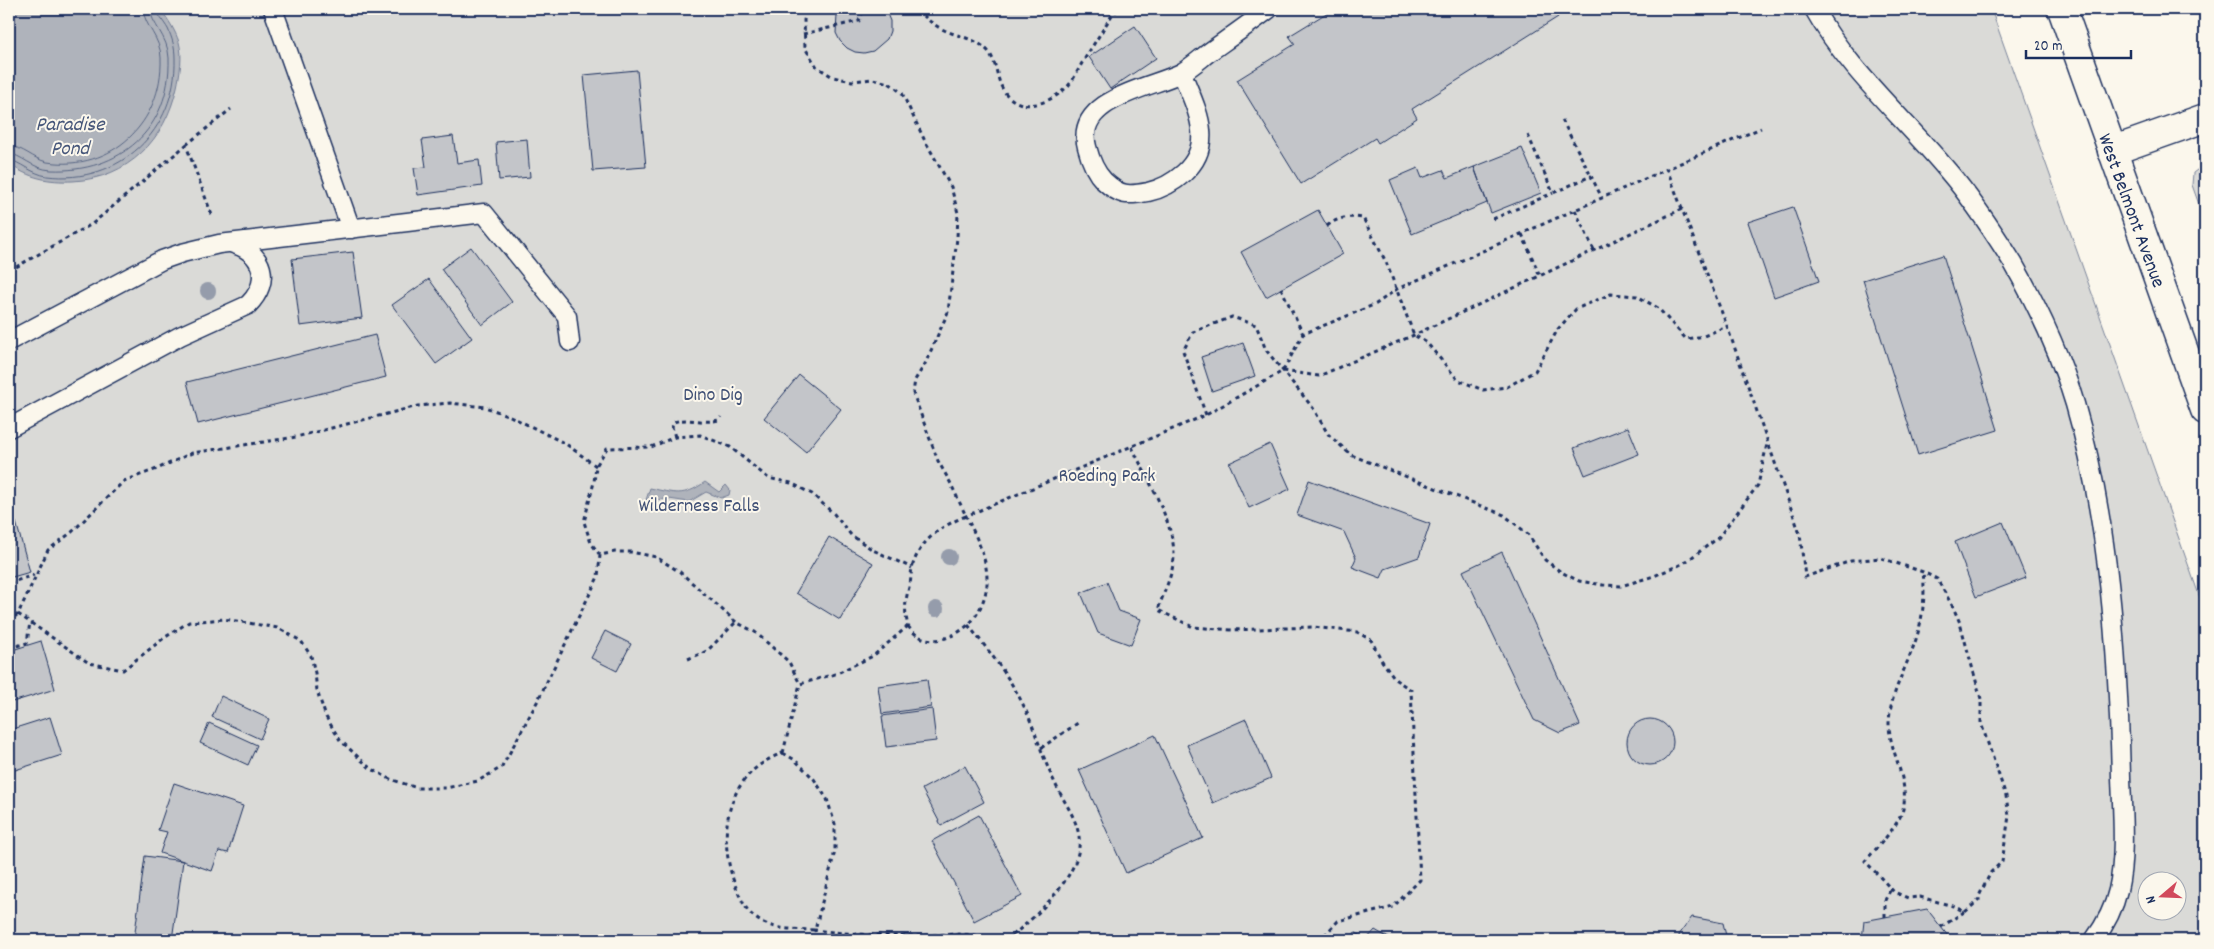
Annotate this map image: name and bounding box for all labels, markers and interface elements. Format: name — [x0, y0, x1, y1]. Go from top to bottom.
scale bar — [2026, 28, 2132, 60]
text: 20 m — [2034, 36, 2062, 58]
water label: Paradise Pond — [36, 111, 106, 165]
street label: West Belmont Avenue — [2089, 130, 2171, 292]
park label: Dino Dig — [683, 382, 743, 410]
park label: Roeding Park — [1058, 463, 1156, 491]
park label: Wilderness Falls — [638, 493, 760, 521]
north arrow — [2136, 872, 2186, 922]
text: N — [2141, 893, 2162, 906]

